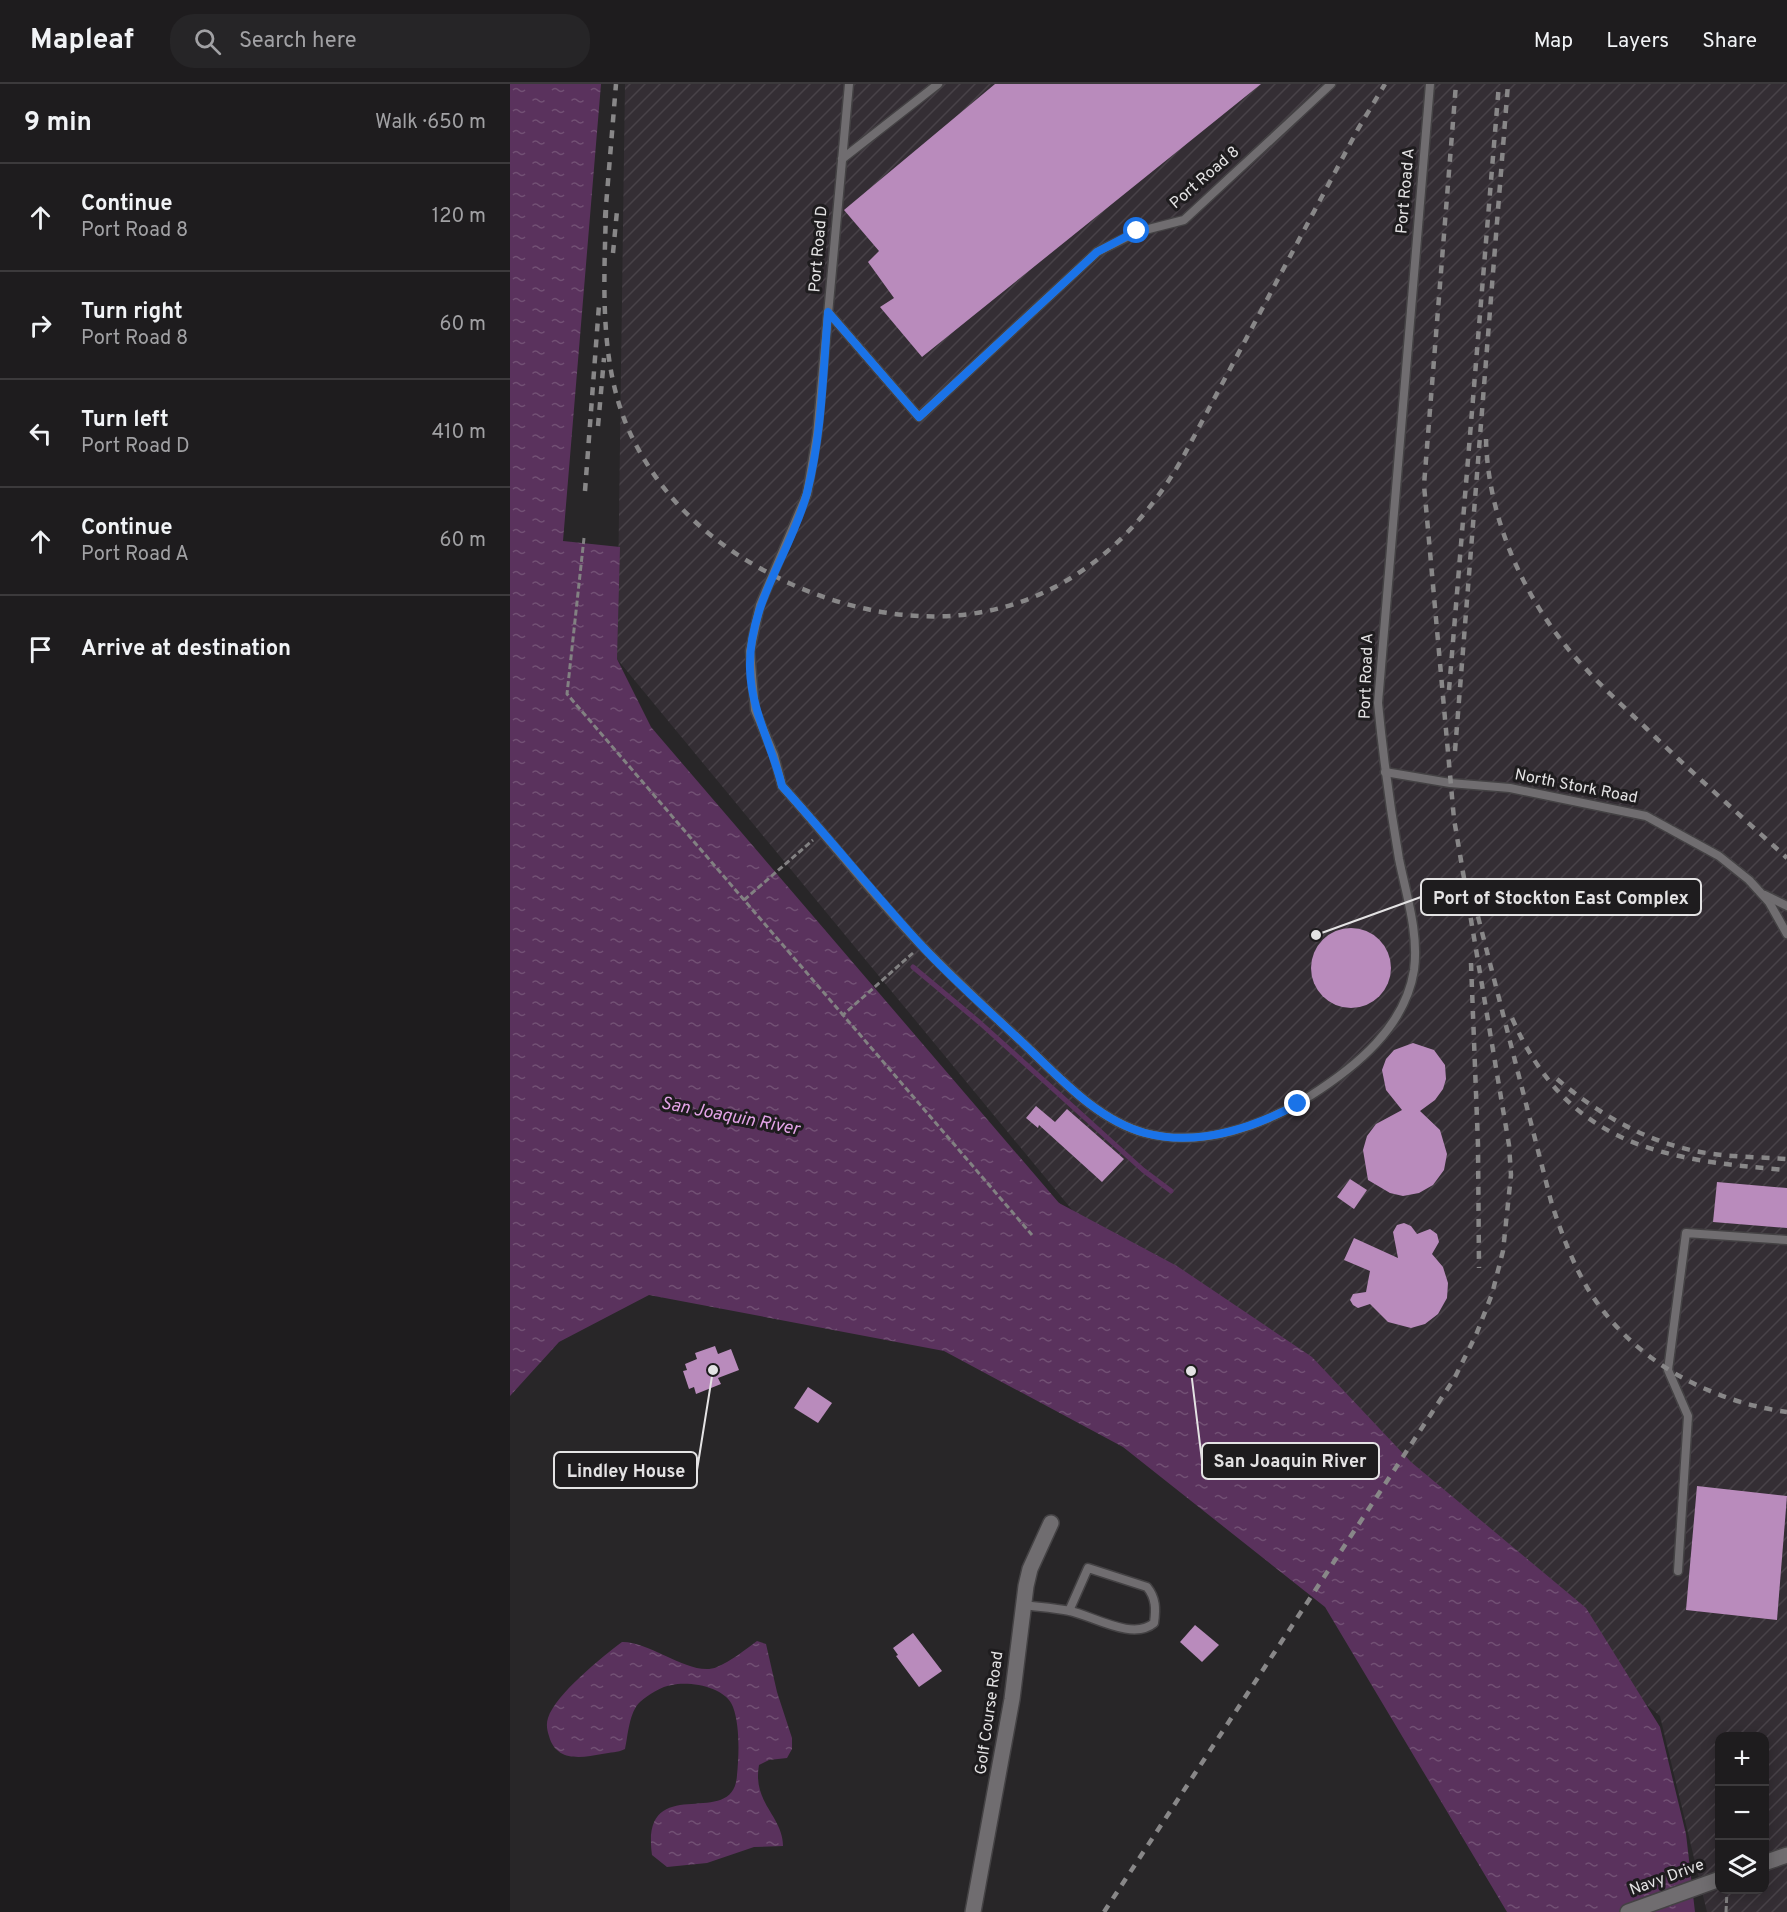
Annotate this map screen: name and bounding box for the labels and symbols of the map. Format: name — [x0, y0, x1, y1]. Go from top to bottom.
street label: Port Road 8 — [1166, 142, 1244, 214]
street label: Port Road A — [1392, 147, 1420, 235]
street label: Port Road D — [805, 205, 833, 293]
route start — [1123, 217, 1149, 243]
street label: Port Road A — [1356, 632, 1379, 719]
street label: North Stork Road — [1513, 765, 1639, 809]
callout: Port of Stockton East Complex — [1421, 879, 1701, 915]
text: Port of Stockton East Complex — [1433, 888, 1689, 911]
route end — [1284, 1090, 1310, 1116]
water label: San Joaquin River — [659, 1092, 803, 1142]
callout: San Joaquin River — [1202, 1443, 1379, 1479]
text: San Joaquin River — [1214, 1451, 1367, 1474]
callout: Lindley House — [554, 1452, 697, 1488]
text: Lindley House — [567, 1461, 685, 1484]
street label: Golf Course Road — [971, 1650, 1009, 1776]
street label: Navy Drive — [1627, 1855, 1707, 1901]

